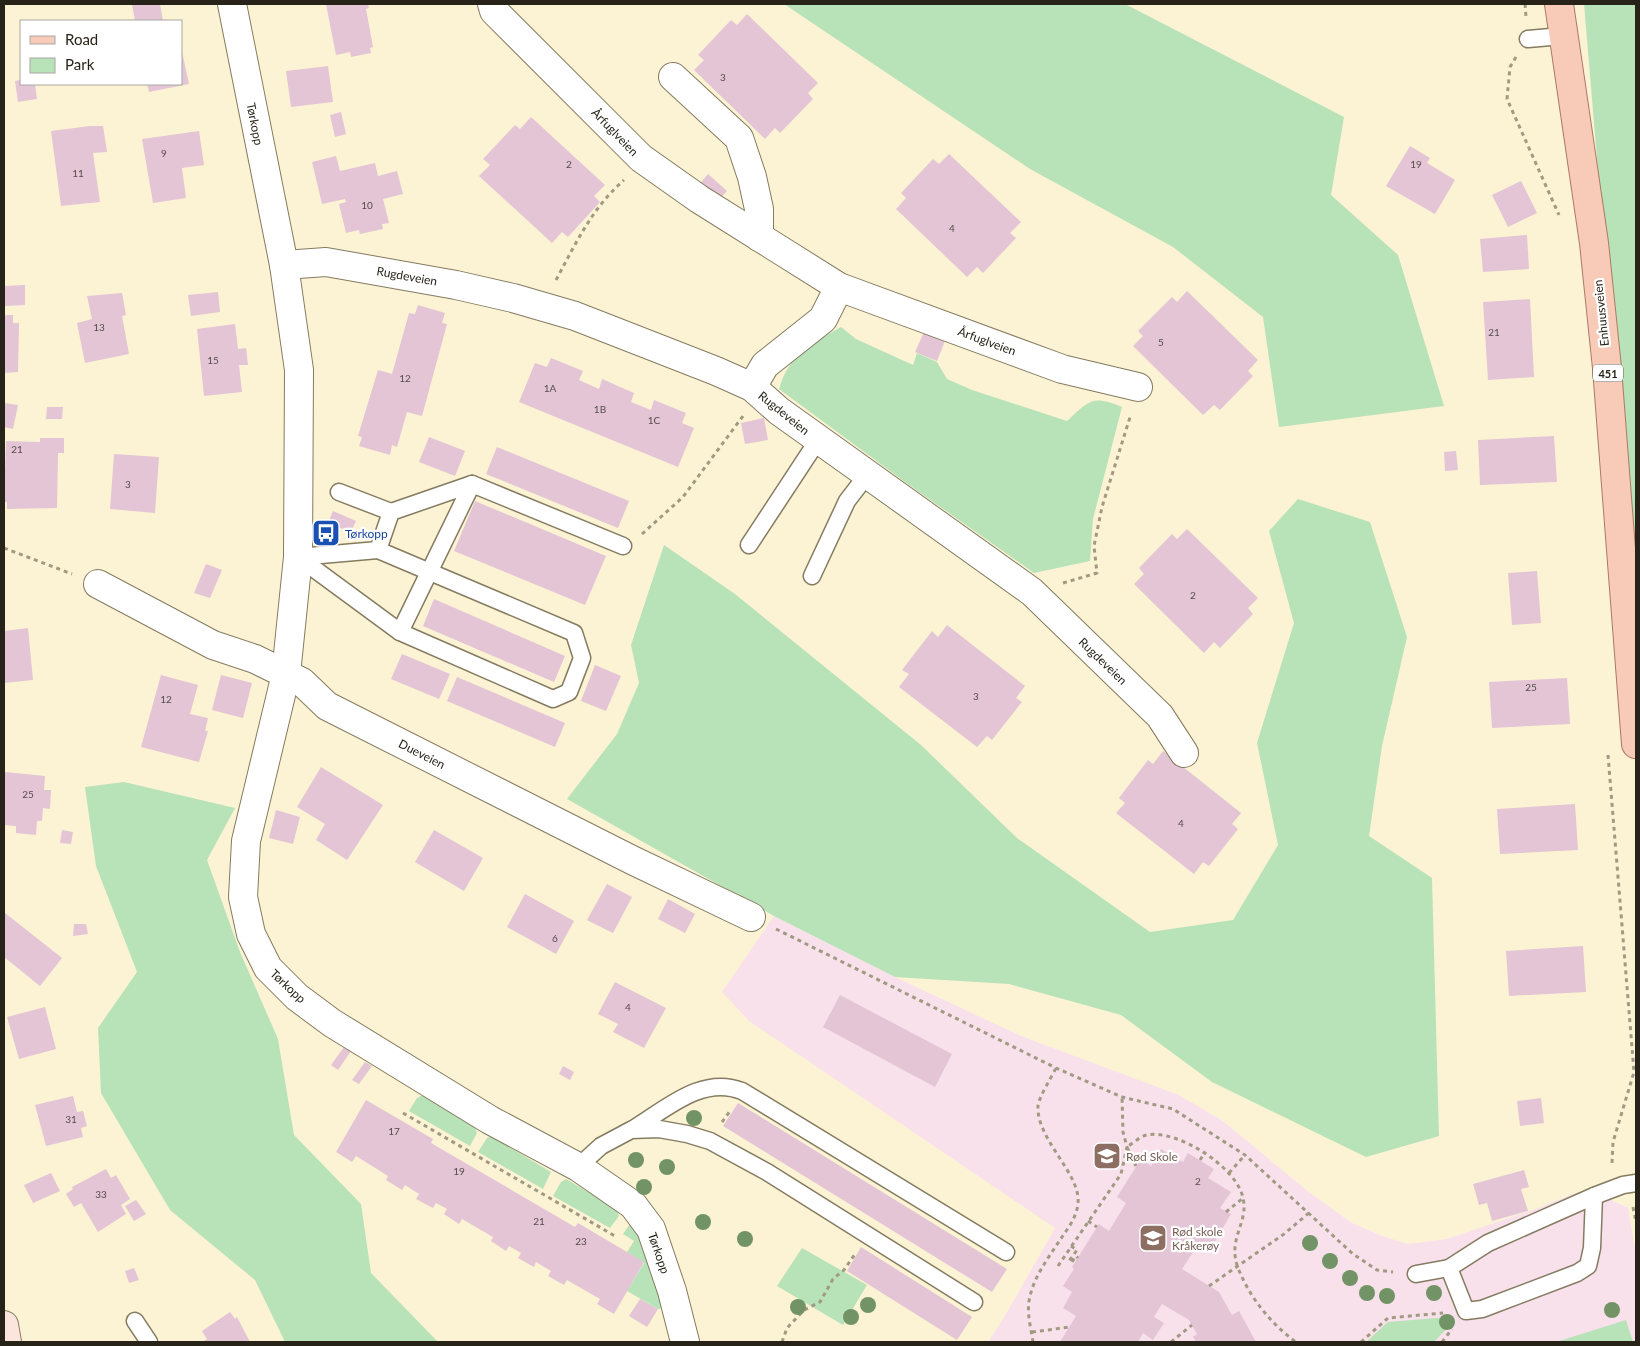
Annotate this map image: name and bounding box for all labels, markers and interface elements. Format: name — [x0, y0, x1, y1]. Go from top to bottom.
legend — [20, 20, 182, 85]
text: Road — [65, 30, 98, 48]
text: Park — [65, 55, 95, 73]
house number: 3 — [720, 71, 726, 83]
street label: Tørkopp — [244, 102, 266, 147]
street label: Årfuglveien — [589, 105, 641, 159]
house number: 9 — [161, 147, 167, 159]
house number: 2 — [566, 158, 572, 170]
house number: 19 — [1410, 158, 1422, 170]
house number: 11 — [72, 167, 84, 179]
house number: 10 — [361, 199, 373, 211]
house number: 4 — [949, 222, 955, 234]
street label: Rugdeveien — [375, 263, 439, 289]
street label: Enhuusveien — [1590, 279, 1612, 347]
house number: 13 — [93, 321, 105, 333]
street label: Årfuglveien — [956, 324, 1018, 358]
house number: 21 — [1488, 326, 1500, 338]
house number: 5 — [1158, 336, 1164, 348]
house number: 15 — [207, 354, 219, 366]
road number: 451 — [1593, 364, 1623, 382]
house number: 12 — [399, 372, 411, 384]
house number: 1A — [544, 382, 557, 394]
street label: Rugdeveien — [755, 388, 813, 438]
house number: 1B — [594, 403, 606, 415]
house number: 1C — [648, 414, 661, 426]
house number: 21 — [11, 443, 23, 455]
house number: 3 — [125, 478, 131, 490]
bus stop icon: Tørkopp — [311, 518, 341, 548]
place label: Tørkopp — [345, 526, 388, 541]
house number: 2 — [1190, 589, 1196, 601]
street label: Rugdeveien — [1076, 634, 1130, 688]
house number: 25 — [1525, 681, 1537, 693]
house number: 3 — [973, 690, 979, 702]
house number: 12 — [160, 693, 172, 705]
street label: Dueveien — [396, 736, 448, 772]
house number: 25 — [22, 788, 34, 800]
house number: 4 — [1178, 817, 1184, 829]
house number: 6 — [552, 932, 558, 944]
street label: Tørkopp — [267, 966, 309, 1006]
house number: 4 — [625, 1001, 631, 1013]
house number: 31 — [65, 1113, 77, 1125]
house number: 17 — [388, 1125, 400, 1137]
school or university icon: Rød Skole — [1092, 1141, 1122, 1171]
place label: Rød Skole — [1126, 1149, 1178, 1164]
house number: 19 — [453, 1165, 465, 1177]
house number: 2 — [1195, 1175, 1201, 1187]
house number: 33 — [95, 1188, 107, 1200]
house number: 21 — [533, 1215, 545, 1227]
school or university icon: Rød skole Kråkerøy — [1138, 1223, 1168, 1253]
place label: Rød skole Kråkerøy — [1172, 1224, 1223, 1253]
street label: Tørkopp — [645, 1230, 673, 1276]
house number: 23 — [575, 1235, 587, 1247]

